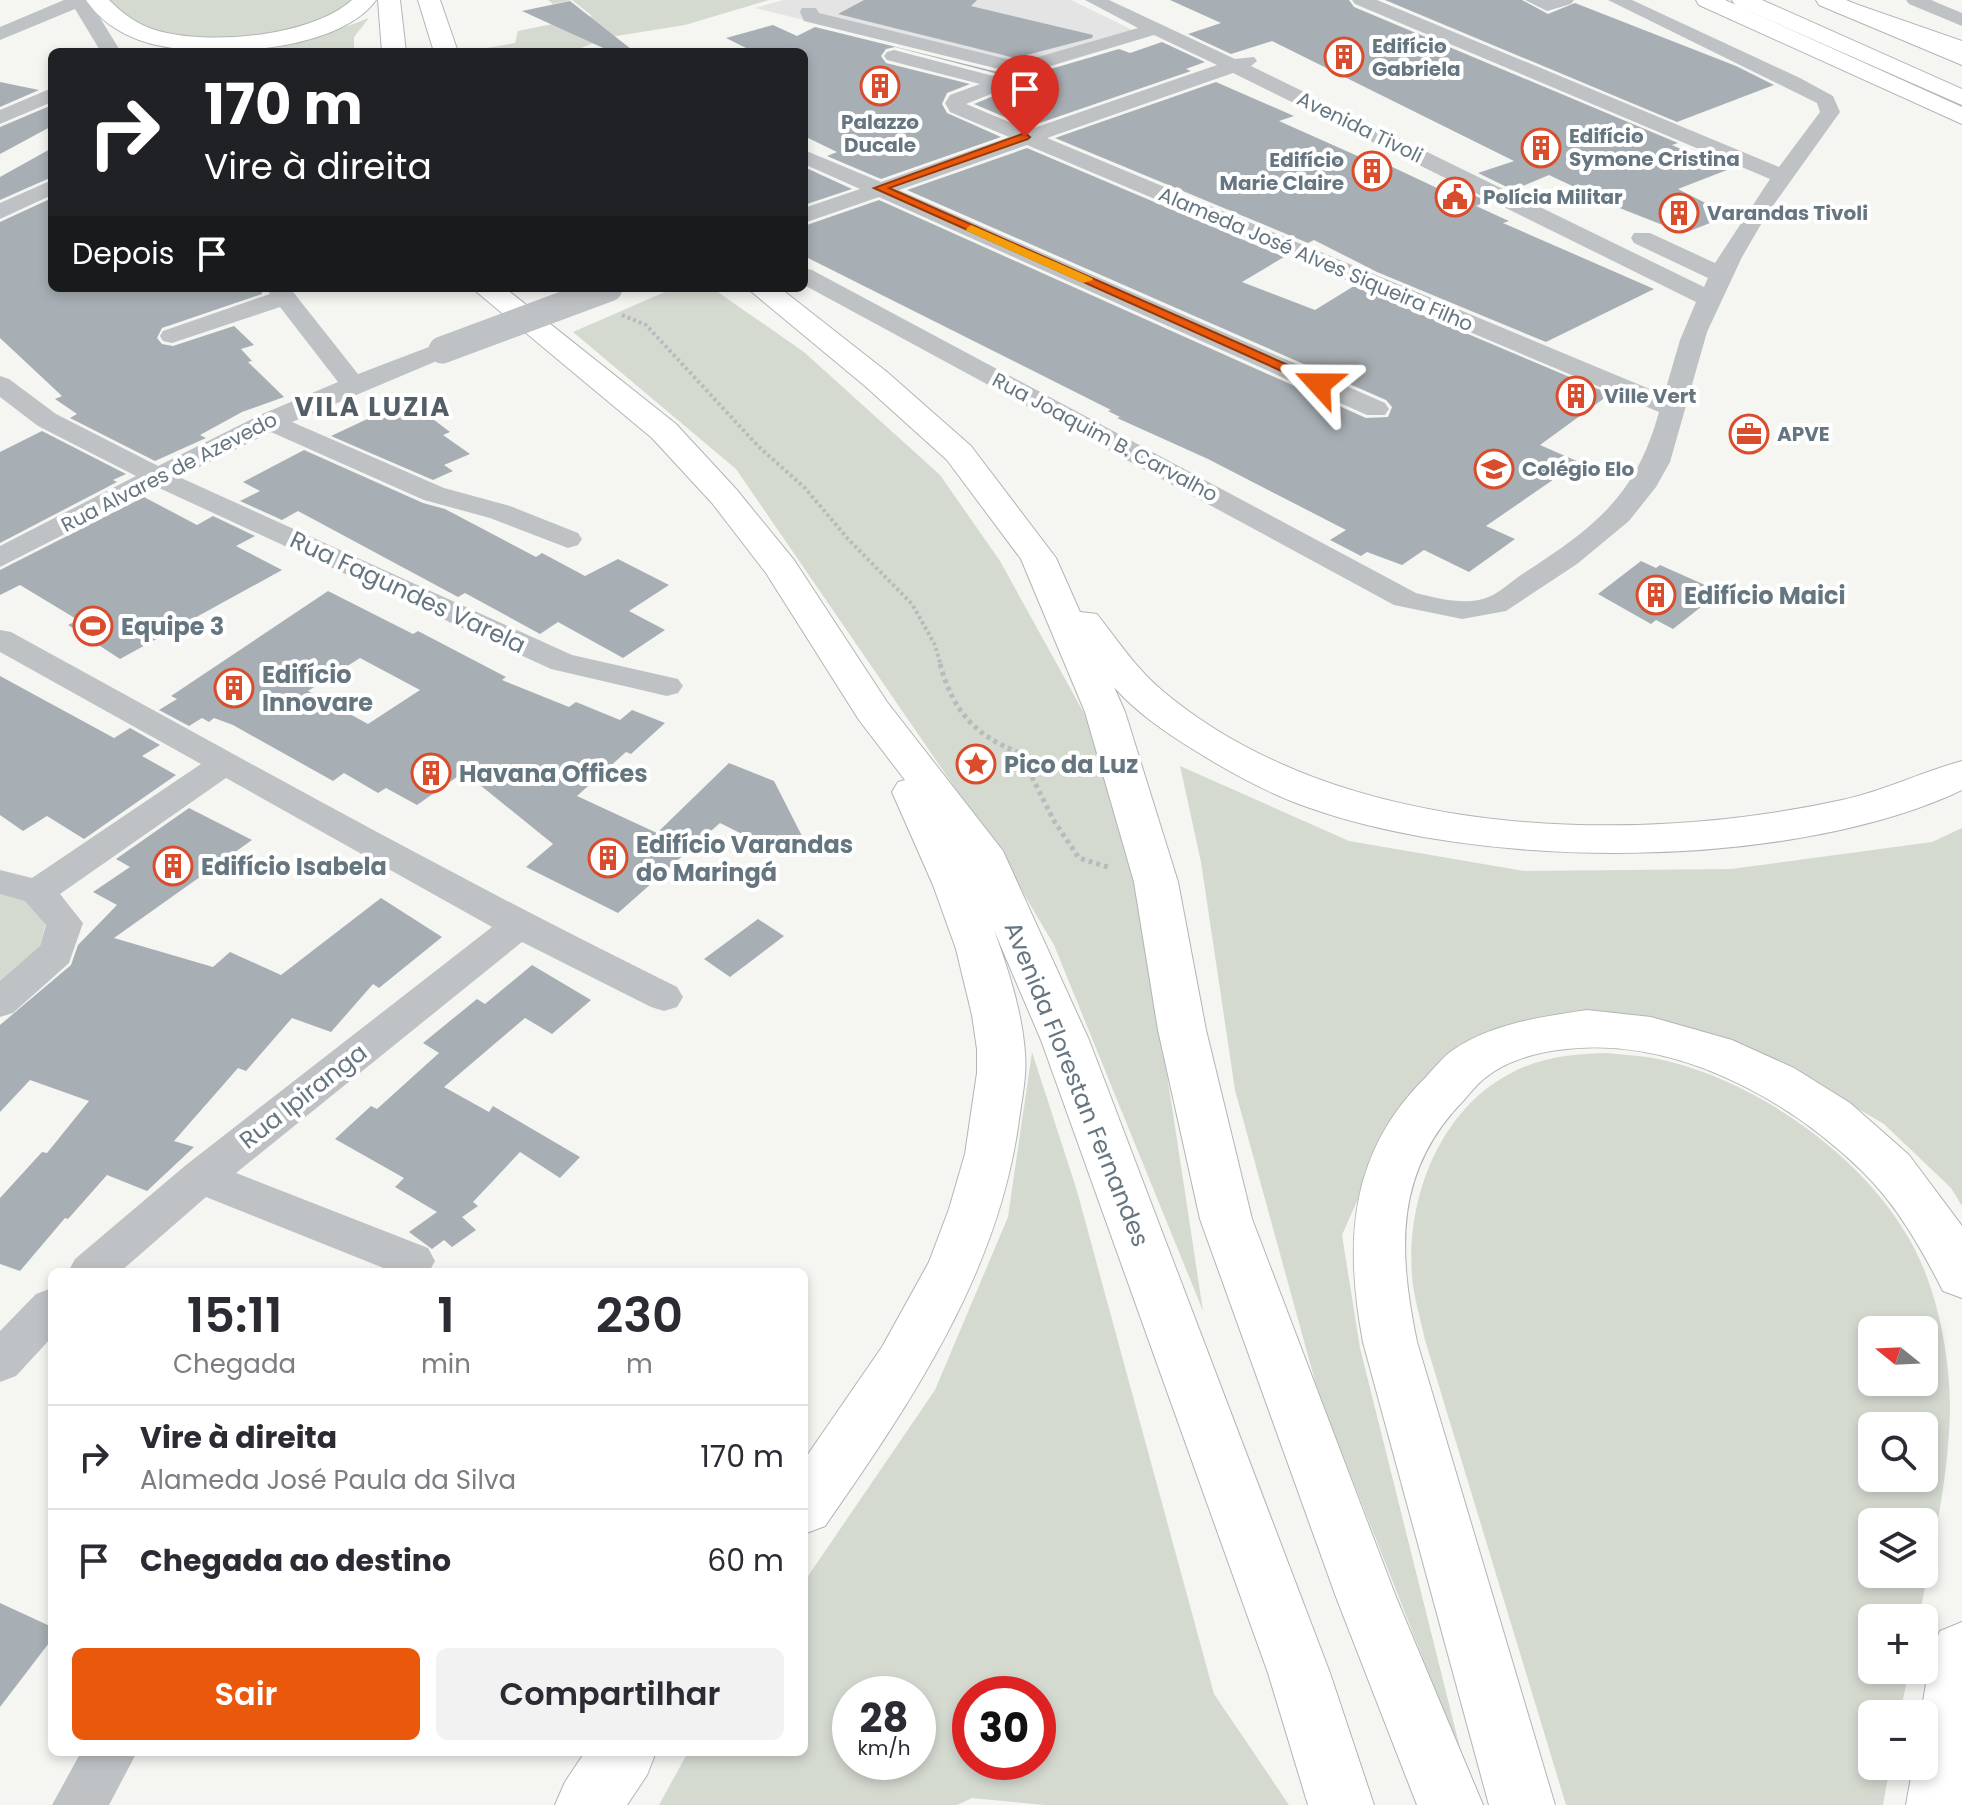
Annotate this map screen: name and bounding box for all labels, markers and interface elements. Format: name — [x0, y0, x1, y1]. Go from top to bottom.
place label: Edifício Gabriela — [1372, 32, 1461, 83]
building icon: Edifício Gabriela — [1323, 36, 1365, 78]
pin — [991, 55, 1059, 137]
text: 170 m — [204, 65, 363, 144]
building icon: Palazzo Ducale — [859, 65, 901, 107]
icon: arrive — [1003, 67, 1047, 111]
icon: right — [72, 80, 176, 184]
street label: Avenida Tivoli — [1292, 84, 1428, 170]
place label: Palazzo Ducale — [841, 108, 919, 159]
place label: Edifício Symone Cristina — [1569, 122, 1740, 173]
building icon: Edifício Symone Cristina — [1520, 127, 1562, 169]
text: Vire à direita — [204, 141, 432, 192]
place label: Edifício Marie Claire — [1220, 146, 1344, 197]
building icon: Edifício Marie Claire — [1351, 150, 1393, 192]
public building icon: Polícia Militar — [1434, 176, 1476, 218]
street label: Alameda José Alves Siqueira Filho — [1155, 180, 1477, 338]
place label: Polícia Militar — [1483, 183, 1623, 211]
building icon: Varandas Tivoli — [1658, 192, 1700, 234]
place label: Varandas Tivoli — [1707, 199, 1868, 227]
text: Depois — [72, 232, 174, 275]
icon: arrive — [190, 232, 234, 276]
position arrow — [1277, 342, 1361, 426]
street label: Rua Joaquim B. Carvalho — [987, 366, 1223, 508]
building icon: Ville Vert — [1555, 375, 1597, 417]
place label: Ville Vert — [1604, 382, 1696, 410]
district label: VILA LUZIA — [295, 389, 451, 425]
street label: Rua Alvares de Azevedo — [56, 405, 282, 539]
office icon: APVE — [1728, 413, 1770, 455]
place label: APVE — [1777, 420, 1830, 448]
school or university icon: Colégio Elo — [1473, 448, 1515, 490]
place label: Colégio Elo — [1522, 455, 1634, 483]
street label: Rua Fagundes Varela — [285, 523, 531, 661]
building icon: Edifício Maici — [1635, 574, 1677, 616]
place label: Edifício Maici — [1684, 579, 1846, 612]
sports icon: Equipe 3 — [72, 605, 114, 647]
place label: Equipe 3 — [121, 610, 224, 643]
place label: Edifício Innovare — [262, 658, 373, 719]
building icon: Edifício Innovare — [213, 667, 255, 709]
place icon: Pico da Luz — [955, 743, 997, 785]
place label: Pico da Luz — [1004, 748, 1138, 781]
building icon: Havana Offices — [410, 752, 452, 794]
place label: Havana Offices — [459, 757, 648, 790]
place label: Edifício Varandas do Maringá — [636, 828, 853, 889]
building icon: Edifício Varandas do Maringá — [587, 837, 629, 879]
building icon: Edifício Isabela — [152, 845, 194, 887]
place label: Edifício Isabela — [201, 850, 387, 883]
street label: Avenida Florestan Fernandes — [997, 917, 1157, 1251]
street label: Rua Ipiranga — [232, 1036, 374, 1156]
text: 15:11 — [187, 1282, 282, 1349]
text: 1 — [437, 1282, 455, 1349]
text: 230 — [596, 1282, 683, 1349]
north arrow — [1858, 1316, 1938, 1396]
map controls — [1858, 1316, 1938, 1780]
text: Chegada — [173, 1346, 296, 1382]
text: min — [421, 1346, 471, 1382]
text: m — [626, 1346, 653, 1382]
button: search — [1858, 1412, 1938, 1492]
text: Vire à direita — [140, 1416, 337, 1459]
icon: right — [72, 1435, 116, 1479]
text: 170 m — [700, 1435, 784, 1478]
text: Alameda José Paula da Silva — [140, 1462, 516, 1498]
button: layers — [1858, 1508, 1938, 1588]
icon: arrive — [72, 1539, 116, 1583]
text: Chegada ao destino — [140, 1539, 451, 1582]
text: 60 m — [707, 1539, 784, 1582]
button: + — [1858, 1604, 1938, 1684]
button: Sair — [72, 1648, 420, 1740]
button: Compartilhar — [436, 1648, 784, 1740]
speed limit sign: 30 — [952, 1676, 1056, 1780]
text: 28 — [860, 1690, 908, 1746]
button: − — [1858, 1700, 1938, 1780]
text: km/h — [857, 1734, 911, 1762]

